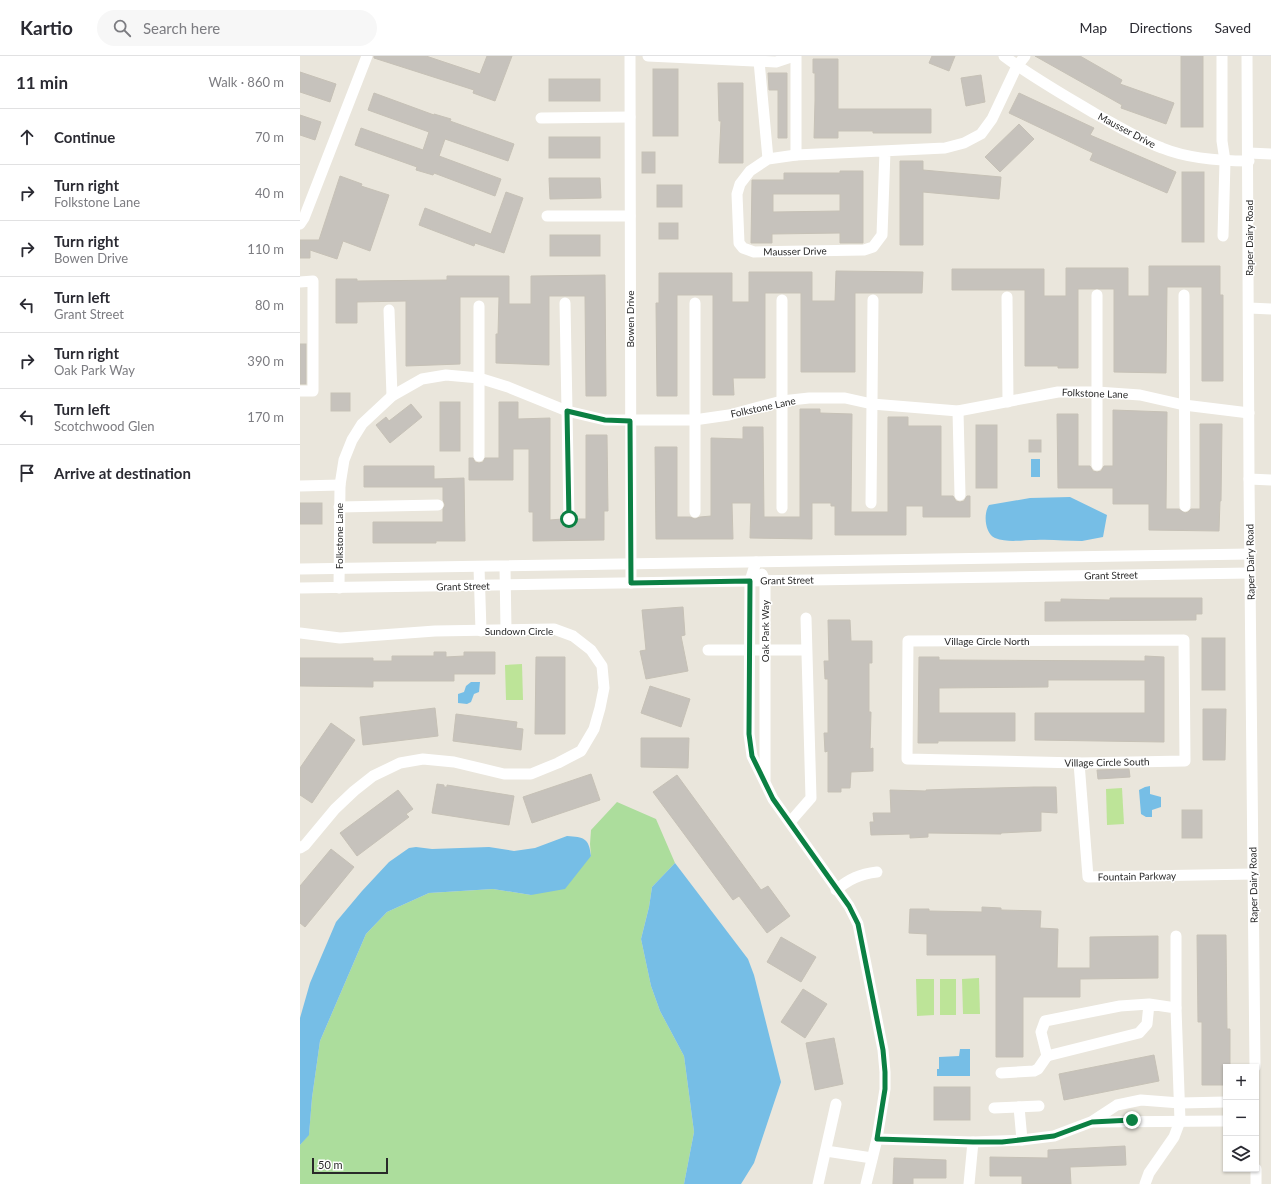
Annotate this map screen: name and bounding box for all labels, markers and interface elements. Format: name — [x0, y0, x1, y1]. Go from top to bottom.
search box — [97, 10, 377, 46]
text: Kartio — [20, 16, 73, 39]
icon: search — [111, 17, 133, 39]
text: Search here — [143, 19, 220, 37]
text: Map — [1080, 19, 1107, 36]
text: Directions — [1129, 19, 1192, 36]
text: Saved — [1214, 19, 1251, 36]
text: 11 min — [16, 72, 68, 93]
text: Walk · 860 m — [208, 74, 284, 90]
street label: Mausser Drive — [1096, 110, 1158, 150]
icon: ahead — [16, 126, 38, 148]
text: Continue — [54, 128, 115, 146]
text: 70 m — [255, 129, 284, 145]
text: Turn right — [54, 176, 119, 194]
icon: right — [16, 182, 38, 204]
text: 40 m — [255, 185, 284, 201]
text: Folkstone Lane — [54, 194, 140, 210]
street label: Raper Dairy Road — [1243, 200, 1255, 276]
text: Turn right — [54, 232, 119, 250]
icon: right — [16, 238, 38, 260]
text: 110 m — [247, 241, 284, 257]
street label: Mausser Drive — [763, 244, 827, 258]
text: Bowen Drive — [54, 250, 128, 266]
text: Turn left — [54, 288, 110, 306]
street label: Bowen Drive — [624, 290, 636, 348]
icon: left — [16, 294, 38, 316]
text: 80 m — [255, 297, 284, 313]
text: Grant Street — [54, 306, 124, 322]
text: Turn right — [54, 344, 119, 362]
icon: right — [16, 350, 38, 372]
text: 390 m — [247, 353, 284, 369]
text: Oak Park Way — [54, 362, 135, 378]
street label: Folkstone Lane — [1062, 386, 1128, 400]
street label: Folkstone Lane — [729, 394, 797, 420]
text: Turn left — [54, 400, 110, 418]
icon: left — [16, 406, 38, 428]
text: 170 m — [247, 409, 284, 425]
text: Scotchwood Glen — [54, 418, 155, 434]
icon: arrive — [16, 462, 38, 484]
text: Arrive at destination — [54, 464, 191, 482]
street label: Folkstone Lane — [333, 503, 345, 569]
route start — [560, 510, 578, 528]
street label: Raper Dairy Road — [1243, 524, 1257, 600]
street label: Grant Street — [1084, 569, 1138, 581]
street label: Grant Street — [760, 574, 814, 586]
street label: Grant Street — [436, 580, 490, 592]
street label: Oak Park Way — [759, 599, 771, 662]
street label: Sundown Circle — [485, 625, 553, 637]
street label: Village Circle North — [944, 635, 1030, 647]
street label: Village Circle South — [1064, 755, 1150, 769]
street label: Raper Dairy Road — [1246, 847, 1260, 923]
street label: Fountain Parkway — [1098, 869, 1177, 883]
map controls — [1223, 1064, 1259, 1172]
button: + — [1223, 1064, 1259, 1100]
button: − — [1223, 1100, 1259, 1136]
route end — [1123, 1111, 1141, 1129]
button: layers — [1223, 1136, 1259, 1172]
scale bar — [312, 1156, 388, 1175]
text: 50 m — [318, 1158, 343, 1171]

